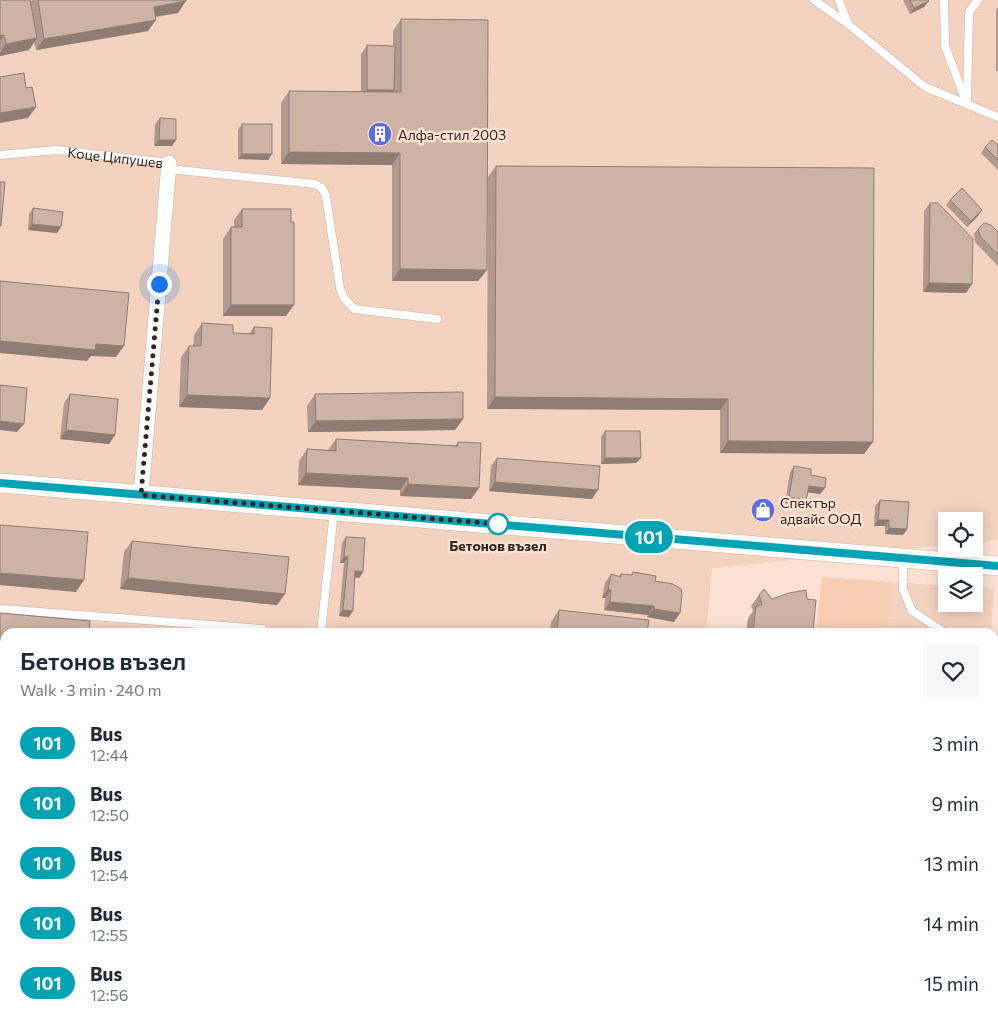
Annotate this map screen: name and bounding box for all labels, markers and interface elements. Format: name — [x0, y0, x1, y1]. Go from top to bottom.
building icon: Алфа-стил 2003 — [367, 121, 393, 147]
place label: Алфа-стил 2003 — [398, 126, 506, 143]
street label: Коце Ципушев — [67, 143, 164, 171]
your location — [147, 272, 172, 297]
place label: Спектър адвайс ООД — [780, 494, 861, 527]
shop icon: Спектър адвайс ООД — [750, 497, 776, 523]
map controls — [938, 512, 983, 612]
button: locate — [938, 512, 983, 557]
marker: Бетонов възел — [487, 513, 509, 535]
line badge: 101 — [620, 521, 678, 553]
text: 101 — [635, 526, 663, 548]
place label: Бетонов възел — [449, 537, 547, 554]
button: layers — [938, 567, 983, 612]
button: heart — [927, 645, 979, 697]
text: Бетонов възел — [20, 646, 186, 675]
text: Walk · 3 min · 240 m — [20, 680, 161, 699]
text: Bus — [90, 722, 122, 745]
text: 101 — [33, 732, 62, 754]
text: 3 min — [932, 732, 979, 755]
text: 12:44 — [90, 745, 129, 764]
text: Bus — [90, 782, 122, 805]
text: 101 — [33, 792, 62, 814]
text: 9 min — [931, 792, 979, 815]
text: 12:50 — [90, 805, 129, 824]
text: Bus — [90, 842, 122, 865]
text: 101 — [33, 852, 62, 874]
text: 13 min — [924, 852, 979, 875]
text: 12:54 — [90, 865, 128, 884]
text: Bus — [90, 902, 122, 925]
text: 101 — [33, 912, 62, 934]
text: 14 min — [923, 912, 979, 935]
text: 12:55 — [90, 925, 128, 944]
text: Bus — [90, 962, 122, 985]
text: 101 — [33, 972, 62, 994]
text: 15 min — [924, 972, 979, 995]
text: 12:56 — [90, 985, 128, 1004]

